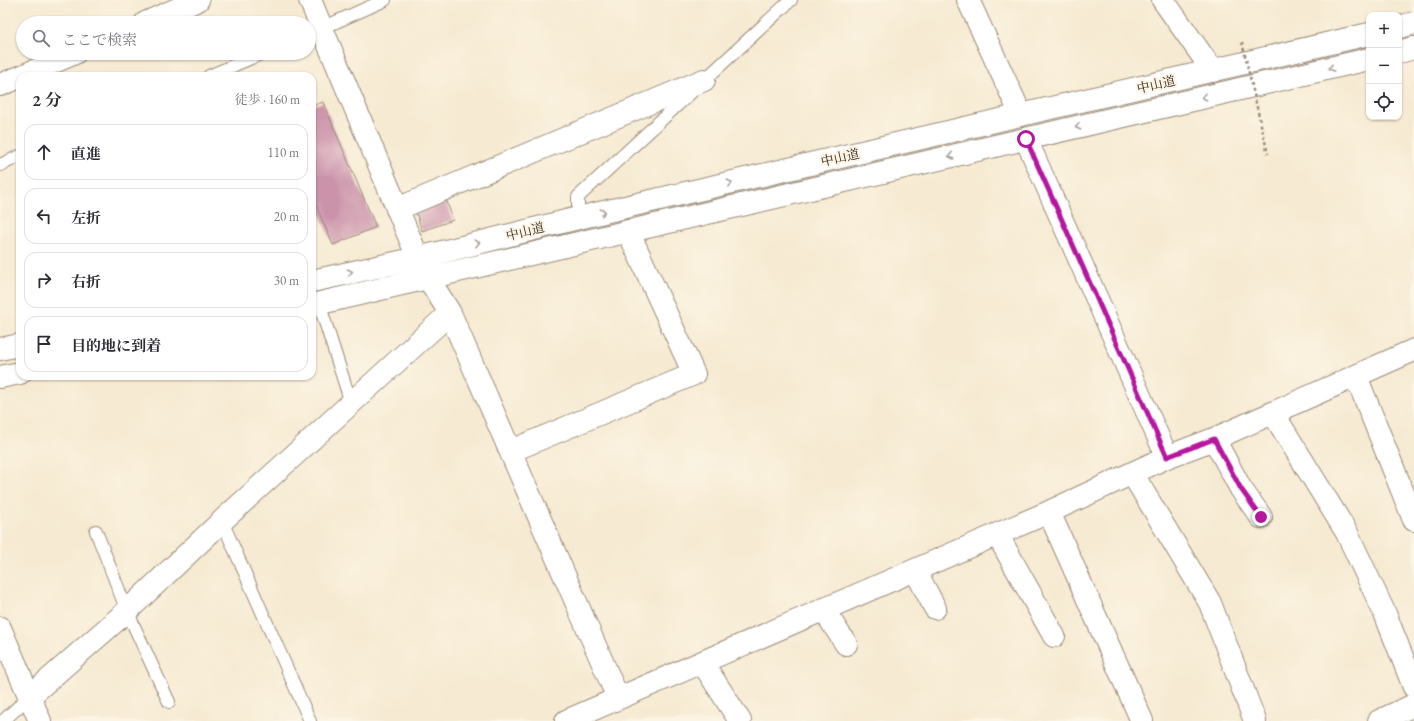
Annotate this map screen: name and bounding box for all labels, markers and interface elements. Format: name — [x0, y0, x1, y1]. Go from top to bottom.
map controls — [1366, 12, 1402, 120]
button: + — [1366, 12, 1402, 48]
search box — [16, 16, 316, 60]
icon: search — [30, 27, 52, 49]
text: ここで検索 — [62, 30, 137, 49]
button: − — [1366, 48, 1402, 84]
one-way arrow — [1328, 63, 1334, 71]
street label: 中山道 — [1135, 72, 1177, 97]
button: locate — [1366, 84, 1402, 120]
text: 2 分 — [32, 89, 62, 111]
text: 徒歩 · 160 m — [235, 91, 300, 108]
one-way arrow — [1201, 93, 1208, 101]
one-way arrow — [1075, 122, 1081, 130]
route start — [1017, 130, 1035, 148]
icon: ahead — [33, 141, 55, 163]
text: 直進 — [71, 144, 101, 163]
text: 110 m — [268, 144, 299, 161]
street label: 中山道 — [819, 145, 861, 170]
one-way arrow — [948, 152, 954, 160]
one-way arrow — [727, 180, 733, 188]
icon: left — [33, 205, 55, 227]
text: 左折 — [71, 208, 101, 227]
text: 20 m — [274, 208, 299, 225]
one-way arrow — [600, 209, 606, 217]
street label: 中山道 — [504, 219, 546, 244]
one-way arrow — [473, 239, 480, 248]
icon: right — [33, 269, 55, 291]
one-way arrow — [347, 269, 353, 277]
text: 右折 — [71, 272, 101, 291]
text: 30 m — [274, 272, 299, 289]
icon: arrive — [33, 333, 55, 355]
text: 目的地に到着 — [71, 336, 161, 355]
route end — [1252, 508, 1270, 526]

